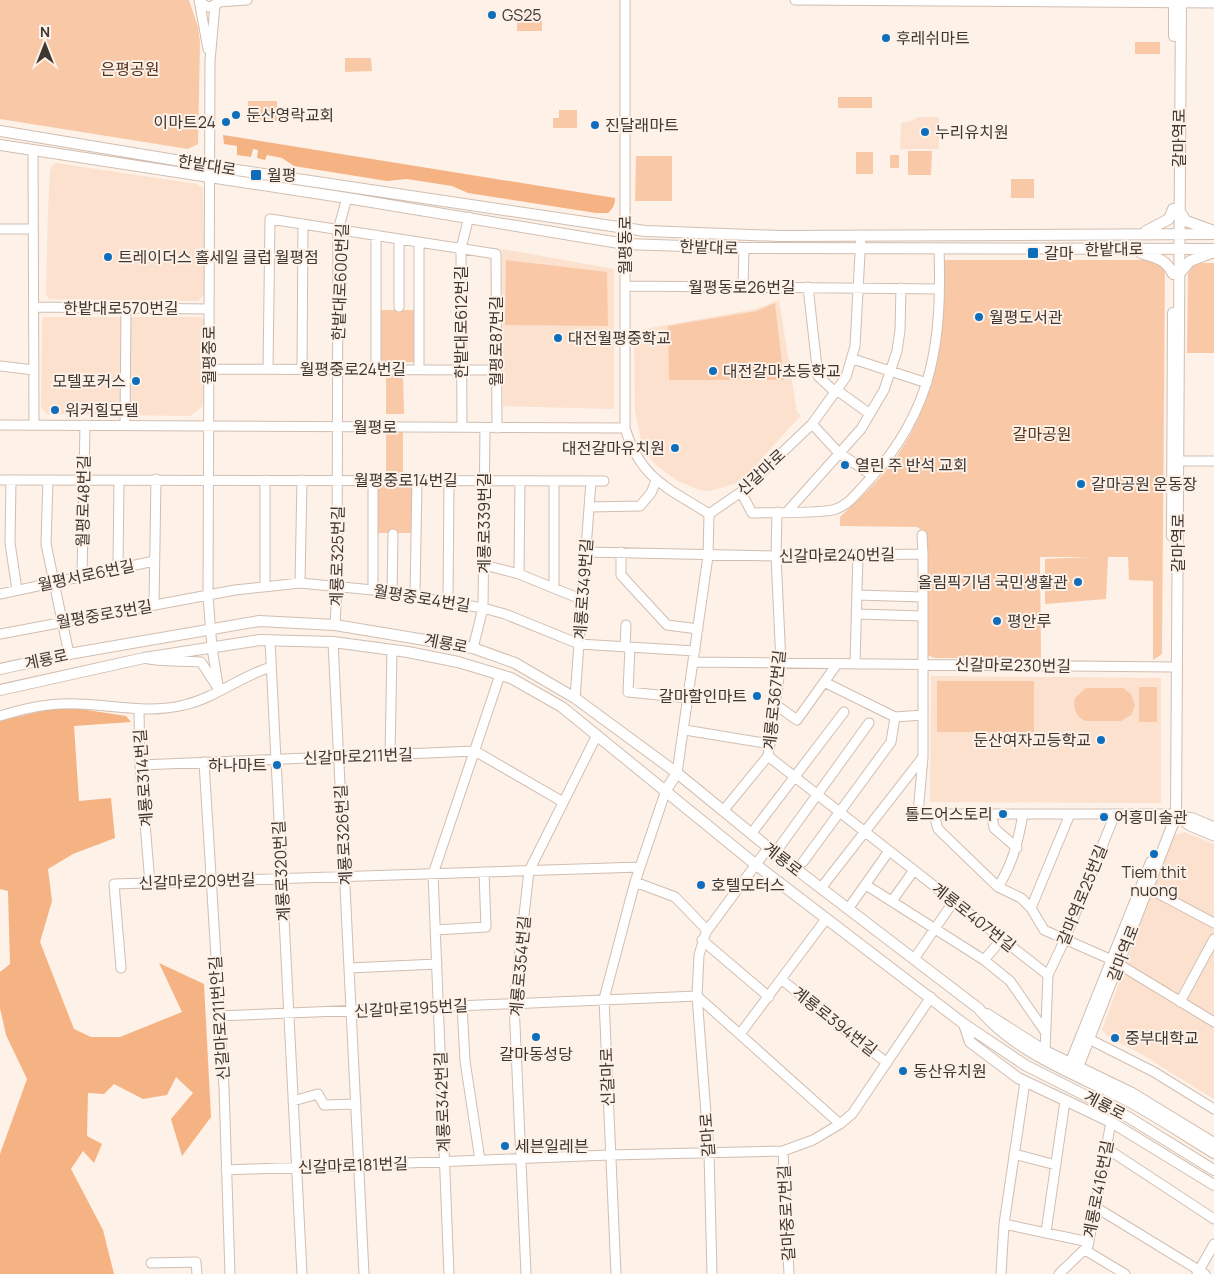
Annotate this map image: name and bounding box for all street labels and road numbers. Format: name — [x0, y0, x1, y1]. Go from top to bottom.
street label: 갈마역로 — [1168, 108, 1190, 167]
street label: 한밭대로 — [176, 150, 238, 181]
street label: 월평동로 — [614, 215, 636, 274]
street label: 한밭대로600번길 — [327, 223, 353, 341]
street label: 한밭대로 — [679, 235, 739, 259]
street label: 한밭대로 — [1084, 237, 1144, 261]
street label: 한밭대로612번길 — [450, 265, 472, 379]
street label: 월평동로26번길 — [688, 276, 796, 298]
street label: 월평로87번길 — [485, 296, 507, 386]
street label: 한밭대로570번길 — [63, 297, 179, 319]
street label: 월평중로 — [198, 325, 220, 384]
street label: 월평중로24번길 — [300, 358, 406, 380]
street label: 월평로 — [353, 416, 397, 438]
street label: 신갈마로 — [732, 444, 790, 500]
street label: 월평로48번길 — [71, 455, 95, 547]
street label: 월평중로14번길 — [354, 469, 458, 491]
street label: 계룡로339번길 — [473, 472, 495, 574]
street label: 계룡로325번길 — [325, 505, 349, 607]
street label: 갈마역로 — [1167, 513, 1189, 572]
street label: 계룡로349번길 — [568, 538, 598, 640]
street label: 신갈마로240번길 — [779, 543, 895, 567]
street label: 월평서로6번길 — [36, 554, 136, 596]
street label: 월평중로4번길 — [372, 579, 472, 617]
street label: 월평중로3번길 — [54, 595, 154, 633]
street label: 계룡로 — [422, 628, 470, 658]
street label: 계룡로 — [22, 644, 70, 674]
street label: 계룡로367번길 — [758, 649, 790, 751]
street label: 신갈마로230번길 — [955, 653, 1071, 677]
street label: 계룡로314번길 — [129, 728, 157, 828]
street label: 신갈마로211번길 — [303, 743, 413, 769]
street label: 계룡로326번길 — [329, 784, 357, 886]
street label: 계룡로320번길 — [267, 820, 295, 922]
street label: 계룡로 — [759, 837, 807, 881]
street label: 갈마역로25번길 — [1052, 841, 1112, 949]
street label: 신갈마로209번길 — [138, 868, 256, 894]
street label: 계룡로407번길 — [928, 877, 1020, 957]
street label: 계룡로354번길 — [505, 915, 535, 1017]
street label: 갈마역로 — [1102, 921, 1144, 984]
street label: 신갈마로211번안길 — [204, 955, 234, 1081]
street label: 계룡로394번길 — [788, 981, 882, 1061]
street label: 신갈마로195번길 — [354, 994, 468, 1022]
street label: 신갈마로 — [595, 1047, 619, 1107]
street label: 계룡로342번길 — [429, 1051, 455, 1153]
street label: 계룡로 — [1080, 1085, 1130, 1125]
street label: 갈마로 — [694, 1112, 720, 1158]
street label: 계룡로416번길 — [1078, 1138, 1118, 1240]
street label: 신갈마로181번길 — [298, 1152, 408, 1178]
street label: 갈마중로7번길 — [772, 1164, 800, 1262]

